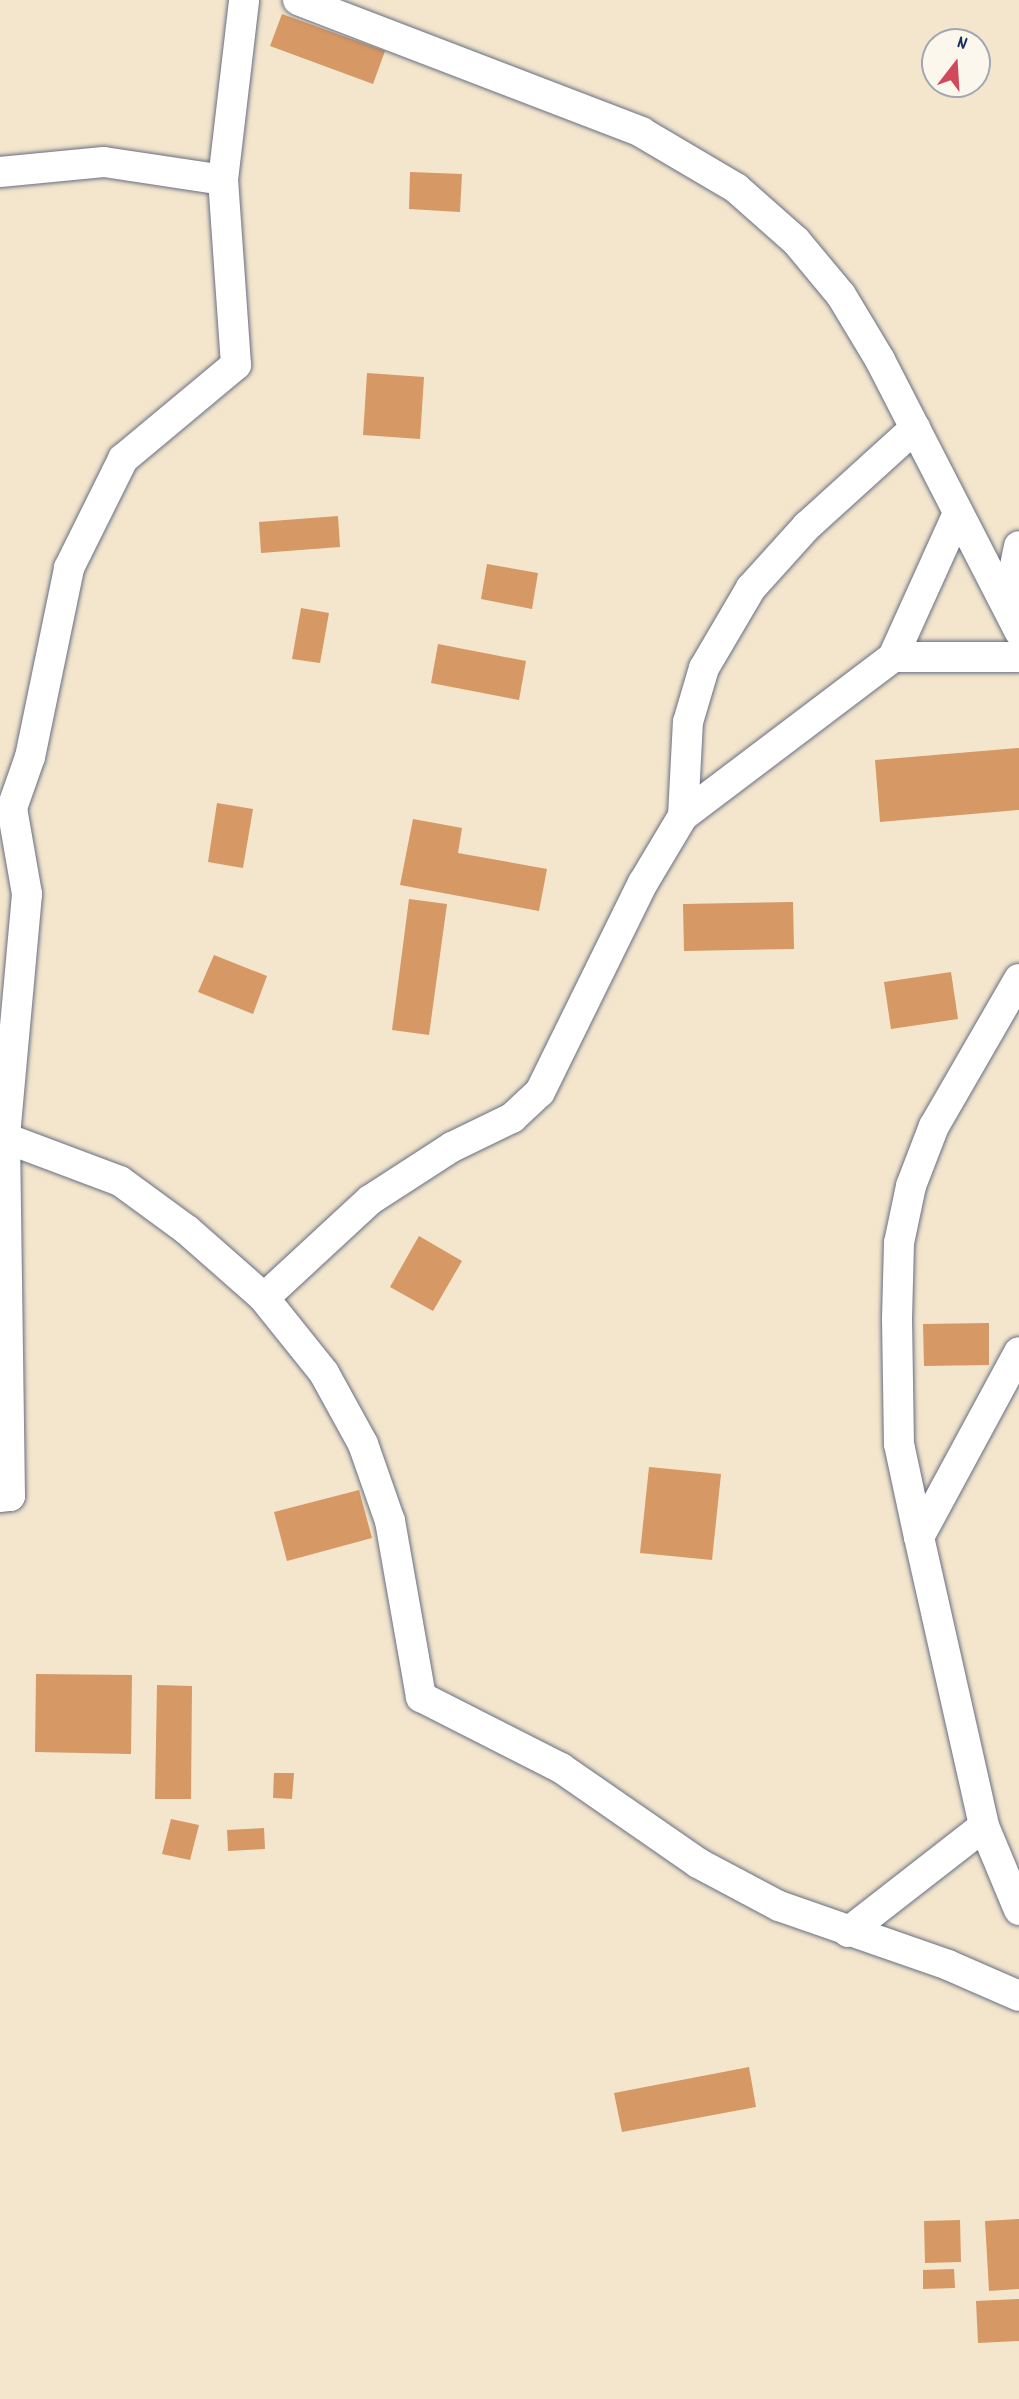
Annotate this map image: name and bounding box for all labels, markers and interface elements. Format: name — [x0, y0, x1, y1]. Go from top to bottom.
north arrow — [921, 28, 991, 98]
text: N — [953, 30, 970, 59]

